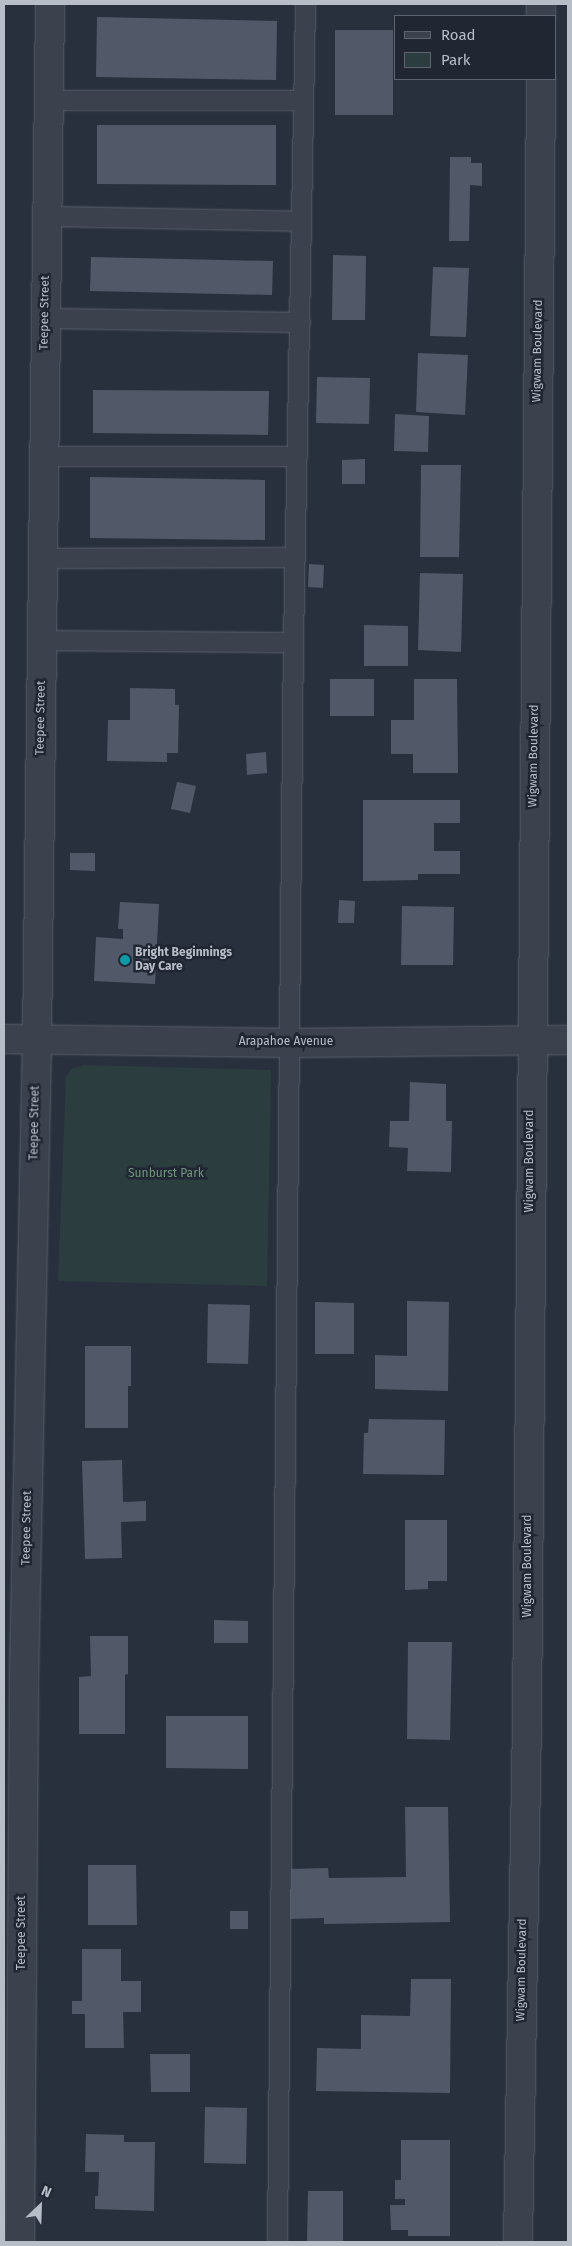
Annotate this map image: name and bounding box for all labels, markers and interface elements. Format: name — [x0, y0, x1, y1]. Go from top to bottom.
legend — [394, 15, 557, 80]
text: Road — [441, 26, 476, 44]
text: Park — [441, 51, 471, 69]
street label: Teepee Street — [37, 276, 53, 350]
street label: Wigwam Boulevard — [530, 299, 546, 403]
street label: Teepee Street — [33, 681, 49, 755]
street label: Wigwam Boulevard — [526, 704, 542, 808]
place label: Bright Beginnings Day Care — [135, 946, 232, 974]
marker: Bright Beginnings Day Care — [119, 954, 131, 966]
street label: Arapahoe Avenue — [239, 1035, 333, 1049]
street label: Teepee Street — [27, 1086, 43, 1160]
street label: Wigwam Boulevard — [523, 1110, 537, 1212]
park label: Sunburst Park — [128, 1167, 204, 1181]
street label: Teepee Street — [19, 1491, 35, 1565]
street label: Wigwam Boulevard — [521, 1515, 535, 1617]
street label: Teepee Street — [15, 1896, 29, 1970]
street label: Wigwam Boulevard — [514, 1918, 530, 2022]
north arrow — [15, 2181, 65, 2231]
text: N — [39, 2182, 54, 2201]

